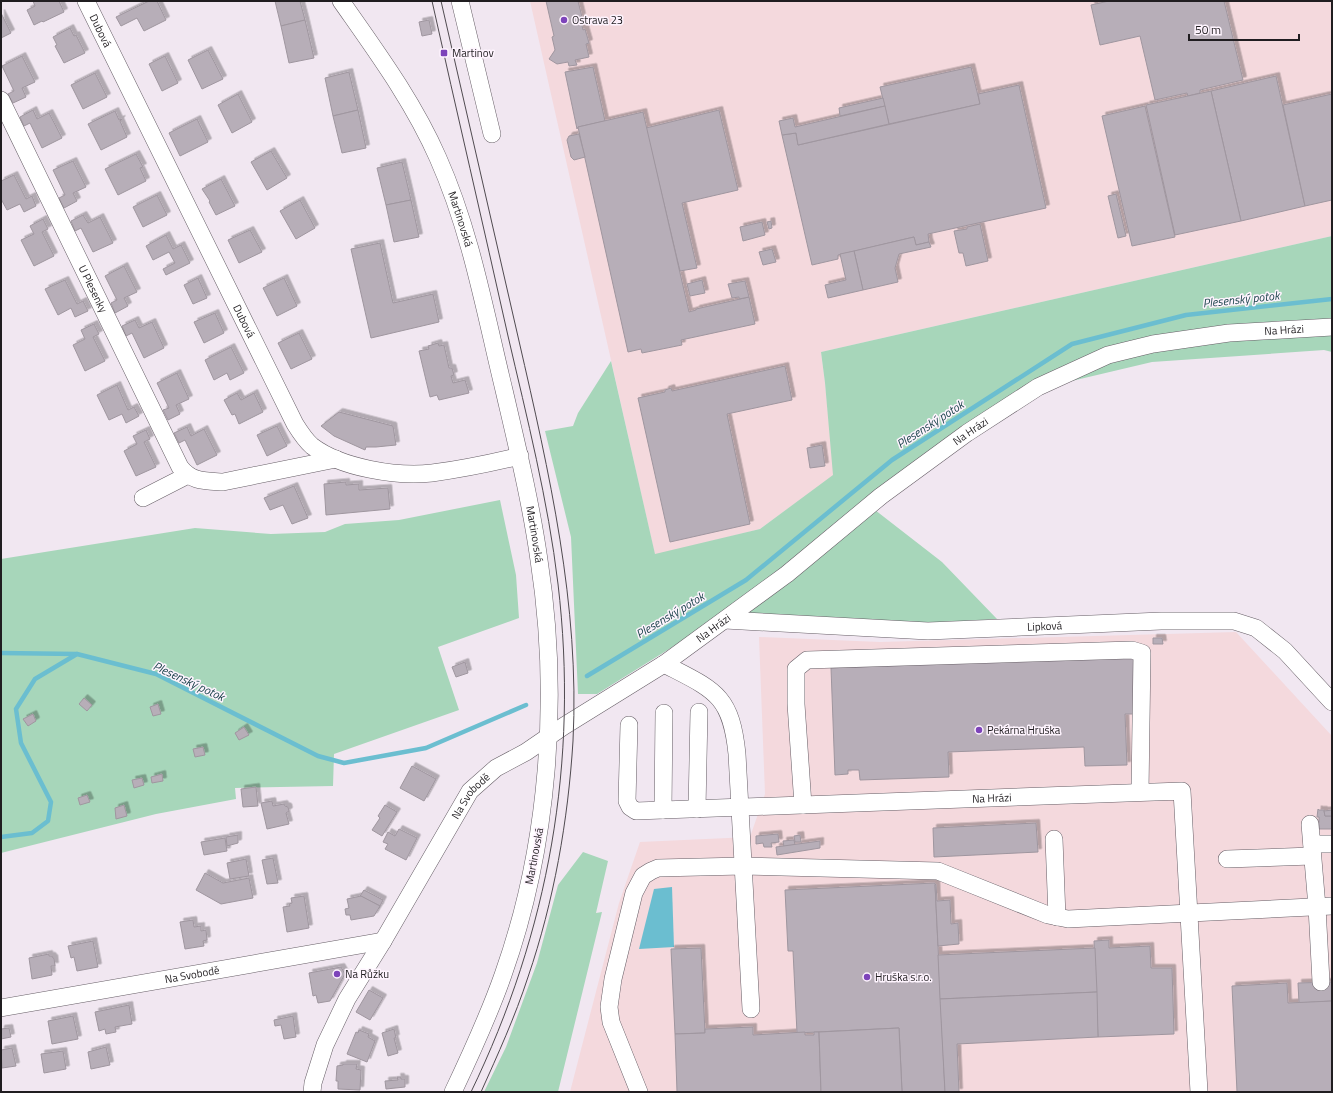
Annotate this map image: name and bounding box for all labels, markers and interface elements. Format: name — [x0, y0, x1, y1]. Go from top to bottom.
street label: Dubová — [86, 11, 116, 50]
place label: Ostrava 23 — [572, 12, 623, 28]
marker: Ostrava 23 — [559, 15, 569, 25]
scale bar — [1189, 16, 1299, 42]
text: 50 m — [1195, 20, 1221, 39]
place label: Martinov — [452, 45, 494, 61]
marker: Martinov — [439, 48, 449, 58]
street label: Martinovská — [444, 189, 477, 249]
street label: U Plesenky — [75, 262, 112, 316]
water label: Plesenský potok — [1202, 285, 1282, 312]
street label: Dubová — [229, 302, 259, 341]
street label: Na Hrázi — [1264, 321, 1304, 339]
water label: Plesenský potok — [893, 394, 969, 453]
street label: Na Hrázi — [949, 413, 991, 449]
street label: Martinovská — [522, 504, 547, 564]
water label: Plesenský potok — [632, 586, 709, 643]
street label: Na Hrázi — [693, 610, 734, 646]
street label: Lipková — [1027, 617, 1063, 635]
water label: Plesenský potok — [150, 656, 229, 707]
place label: Pekárna Hruška — [987, 722, 1061, 738]
marker: Pekárna Hruška — [974, 725, 984, 735]
street label: Na Svobodě — [447, 769, 494, 822]
street label: Na Hrázi — [972, 789, 1012, 807]
street label: Martinovská — [521, 826, 547, 886]
street label: Na Svobodě — [163, 962, 221, 987]
place label: Na Růžku — [345, 966, 389, 982]
marker: Na Růžku — [332, 969, 342, 979]
place label: Hruška s.r.o. — [875, 969, 932, 985]
marker: Hruška s.r.o. — [862, 972, 872, 982]

